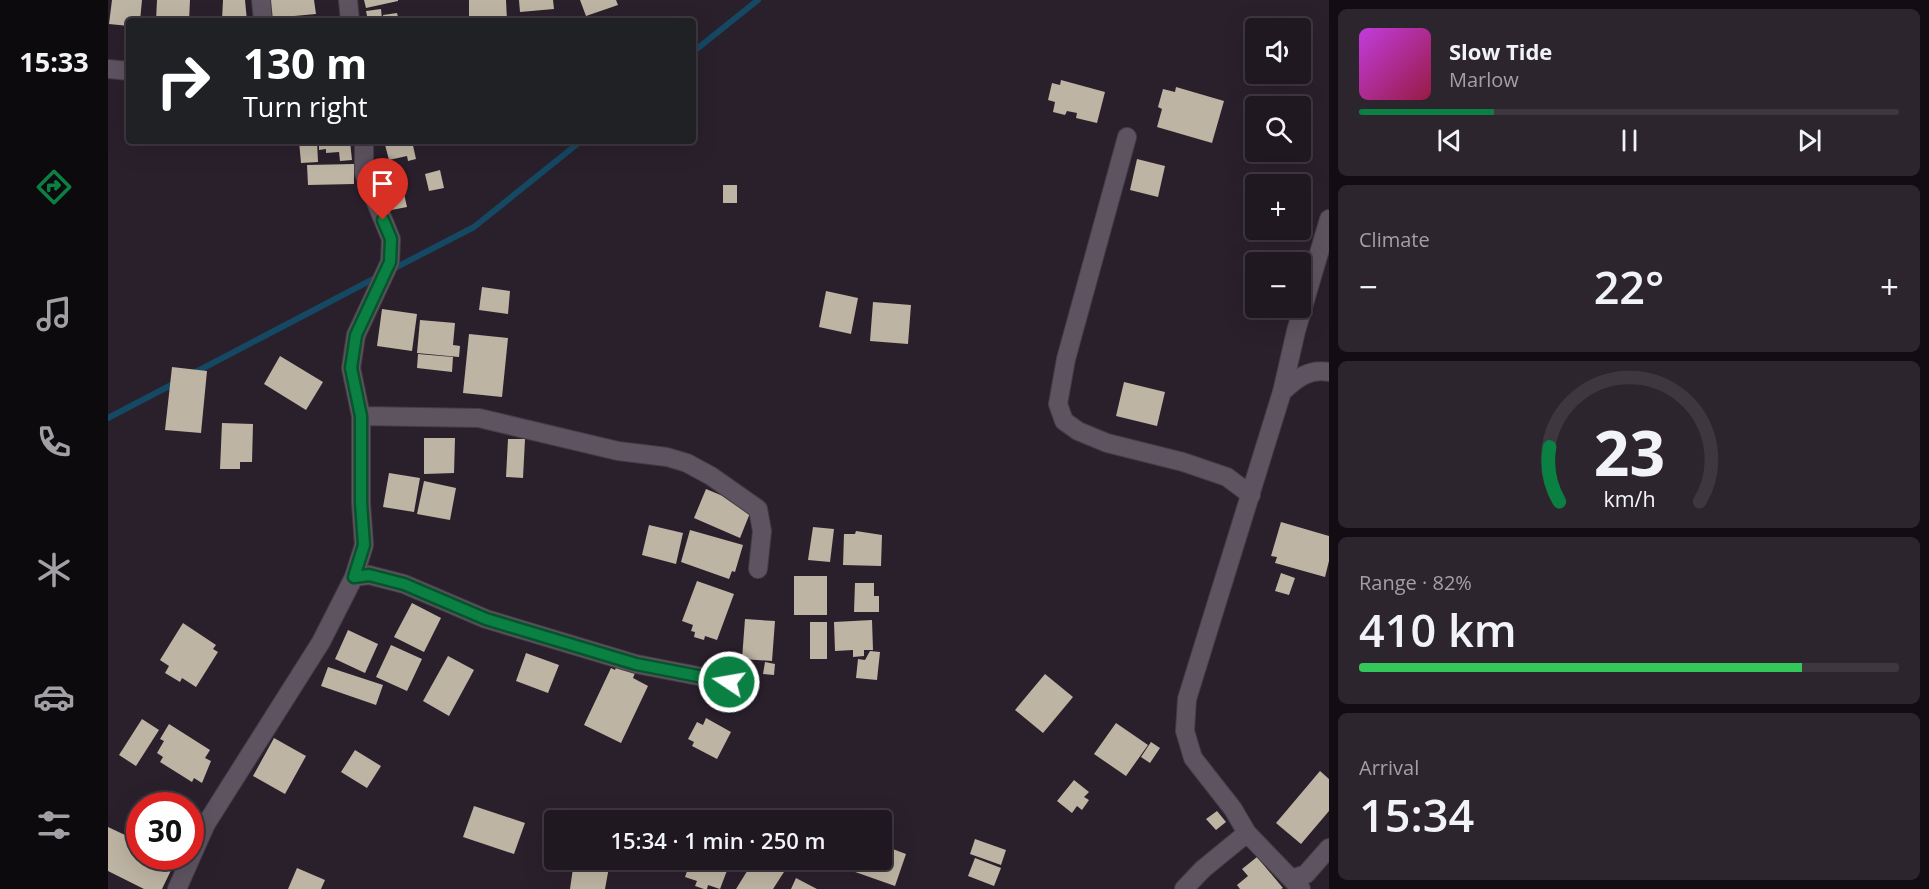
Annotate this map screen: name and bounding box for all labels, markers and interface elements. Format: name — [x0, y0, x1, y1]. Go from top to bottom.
map controls — [1245, 18, 1311, 318]
button: sound — [1245, 18, 1311, 84]
text: 130 m — [243, 34, 367, 91]
text: Slow Tide — [1449, 36, 1552, 66]
icon: right — [144, 42, 222, 120]
text: 15:33 — [19, 43, 89, 80]
text: Marlow — [1449, 66, 1519, 93]
text: Turn right — [243, 88, 368, 125]
button: search — [1245, 96, 1311, 162]
icon: previous — [1433, 124, 1466, 157]
icon: pause — [1613, 124, 1646, 157]
icon: next — [1793, 124, 1826, 157]
pin — [357, 158, 408, 220]
icon: directions — [33, 166, 75, 208]
icon: arrive — [366, 167, 399, 200]
button: + — [1245, 174, 1311, 240]
text: Climate — [1359, 226, 1430, 253]
button: − — [1245, 252, 1311, 318]
text: 22° — [1594, 256, 1664, 317]
text: − — [1359, 264, 1378, 309]
text: + — [1880, 264, 1899, 309]
icon: music — [33, 293, 75, 335]
text: 23 — [1593, 409, 1665, 494]
icon: phone — [33, 421, 75, 463]
text: km/h — [1603, 484, 1655, 513]
icon: climate — [33, 549, 75, 591]
text: Range · 82% — [1359, 569, 1472, 596]
text: 410 km — [1359, 599, 1517, 660]
position arrow — [697, 650, 761, 714]
icon: car — [33, 676, 75, 718]
text: Arrival — [1359, 754, 1419, 781]
text: 15:34 — [1359, 784, 1474, 845]
speed limit sign: 30 — [126, 792, 204, 870]
icon: filters — [33, 804, 75, 846]
text: 15:34 · 1 min · 250 m — [610, 825, 826, 855]

